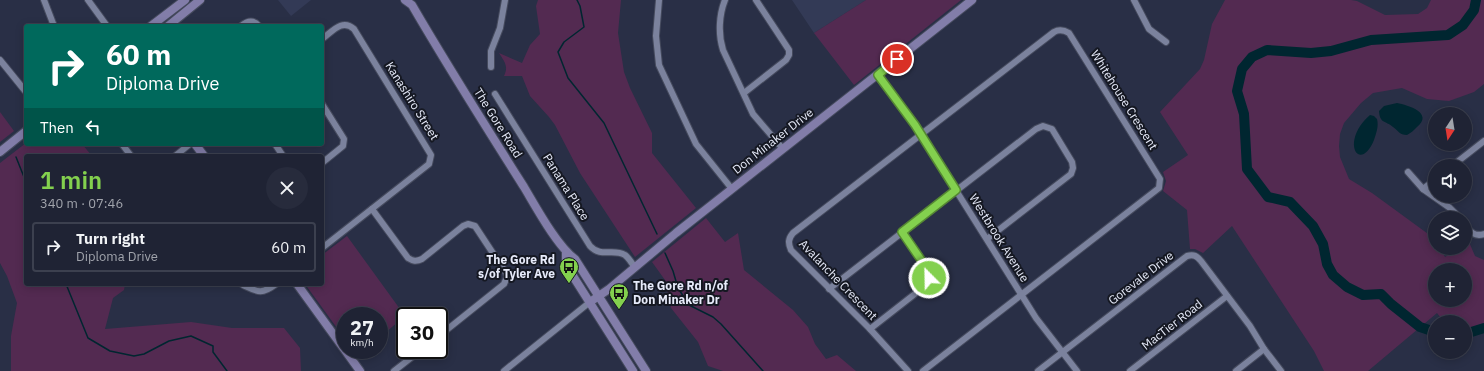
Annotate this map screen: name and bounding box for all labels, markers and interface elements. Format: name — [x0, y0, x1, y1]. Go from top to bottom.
text: 60 m — [106, 36, 171, 73]
icon: right — [40, 40, 92, 92]
pin — [880, 42, 914, 76]
street label: Whitehouse Crescent — [1088, 47, 1161, 152]
icon: arrive — [886, 48, 908, 70]
street label: Kanashiro Street — [382, 59, 443, 143]
text: Diploma Drive — [106, 72, 219, 95]
street label: The Gore Road — [471, 85, 526, 160]
street label: Don Minaker Drive — [729, 104, 816, 177]
north arrow — [1428, 107, 1472, 151]
map controls — [1428, 107, 1472, 359]
icon: left — [82, 116, 104, 138]
text: Then — [40, 118, 74, 137]
street label: Panama Place — [540, 151, 593, 223]
button: sound — [1428, 159, 1472, 203]
text: 1 min — [40, 164, 102, 196]
button: close — [266, 167, 308, 209]
street label: Westbrook Avenue — [966, 191, 1033, 285]
text: 340 m · 07:46 — [40, 195, 123, 212]
button: layers — [1428, 211, 1472, 255]
text: Turn right — [76, 229, 145, 248]
icon: right — [42, 236, 64, 258]
street label: Avalanche Crescent — [796, 236, 881, 323]
text: 60 m — [271, 238, 306, 257]
street label: Gorevale Drive — [1105, 247, 1177, 308]
text: Diploma Drive — [76, 248, 158, 265]
place label: The Gore Rd s/of Tyler Ave — [478, 252, 555, 281]
bus stop icon: The Gore Rd s/of Tyler Ave — [558, 256, 580, 284]
position arrow — [908, 257, 950, 299]
button: + — [1428, 263, 1472, 307]
place label: The Gore Rd n/of Don Minaker Dr — [633, 278, 728, 307]
bus stop icon: The Gore Rd n/of Don Minaker Dr — [608, 282, 630, 310]
street label: MacTier Road — [1138, 296, 1205, 353]
speed limit sign: 30 — [396, 307, 448, 359]
text: 27 — [350, 314, 374, 341]
button: − — [1428, 315, 1472, 359]
text: km/h — [350, 336, 374, 349]

